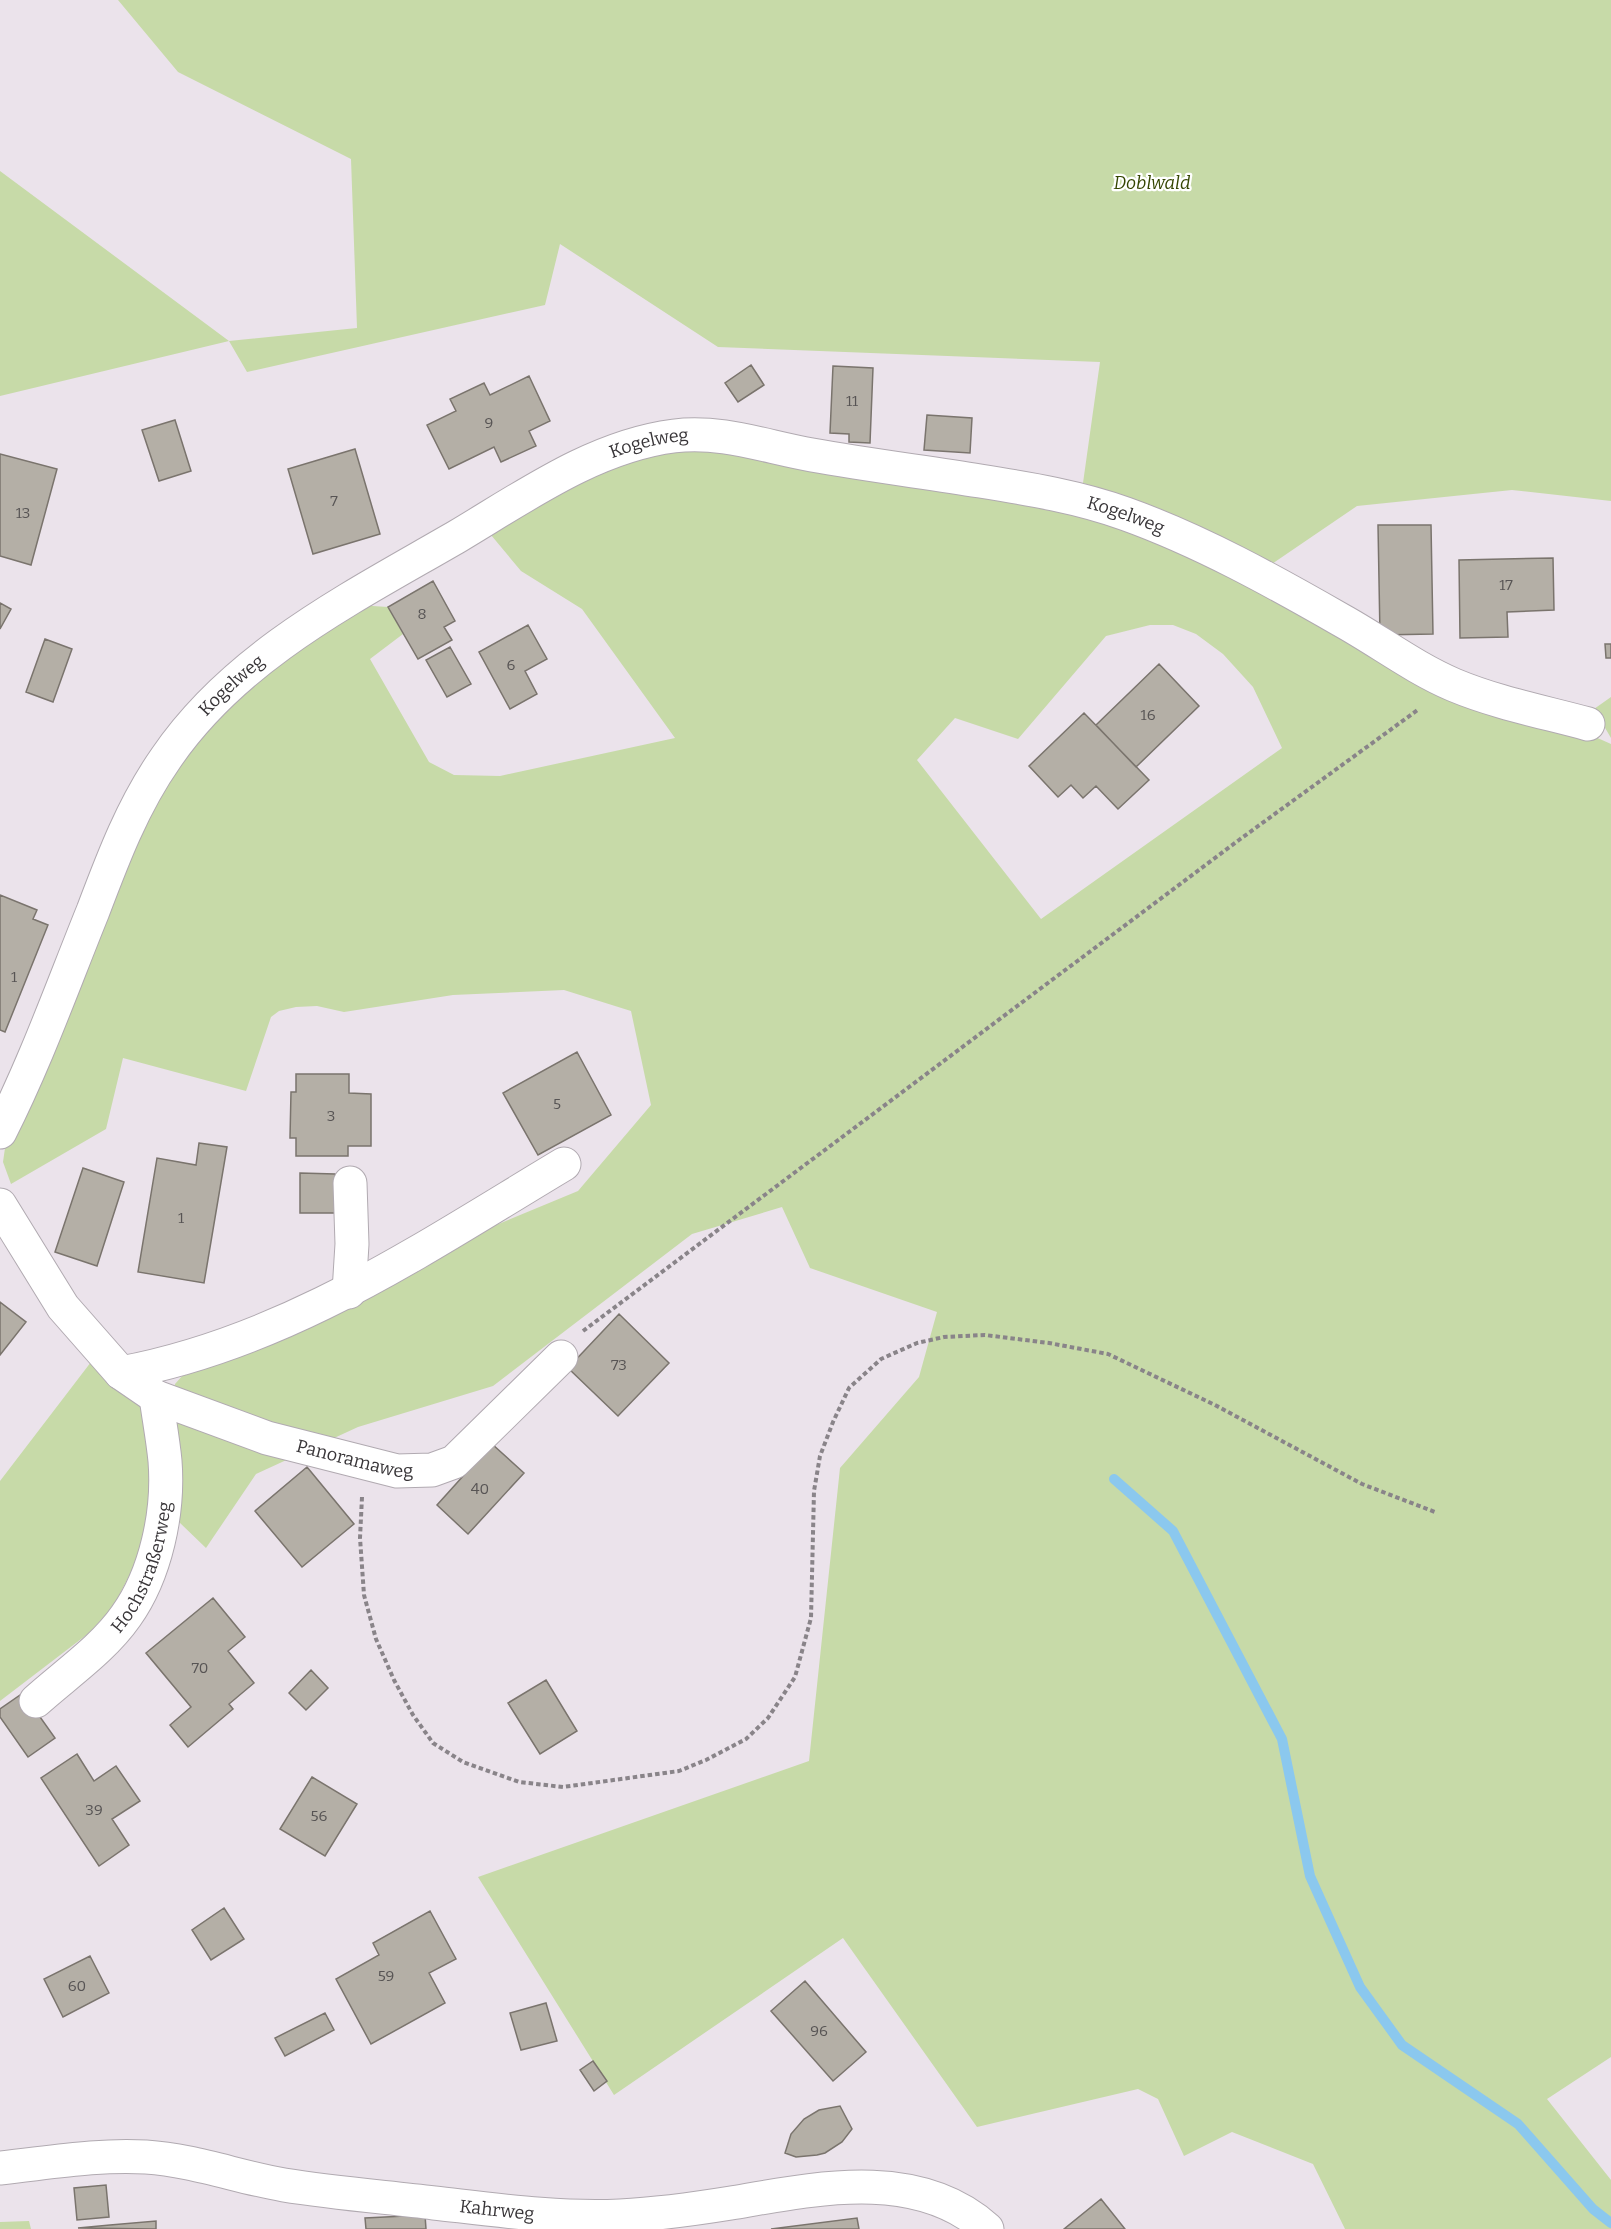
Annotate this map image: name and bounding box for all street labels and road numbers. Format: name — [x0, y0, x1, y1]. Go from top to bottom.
street label: Kogelweg — [606, 424, 689, 463]
street label: Kogelweg — [1085, 491, 1168, 539]
street label: Kogelweg — [194, 650, 268, 720]
street label: Panoramaweg — [294, 1435, 414, 1482]
street label: Hochstraßerweg — [106, 1500, 176, 1637]
street label: Kahrweg — [458, 2195, 535, 2225]

